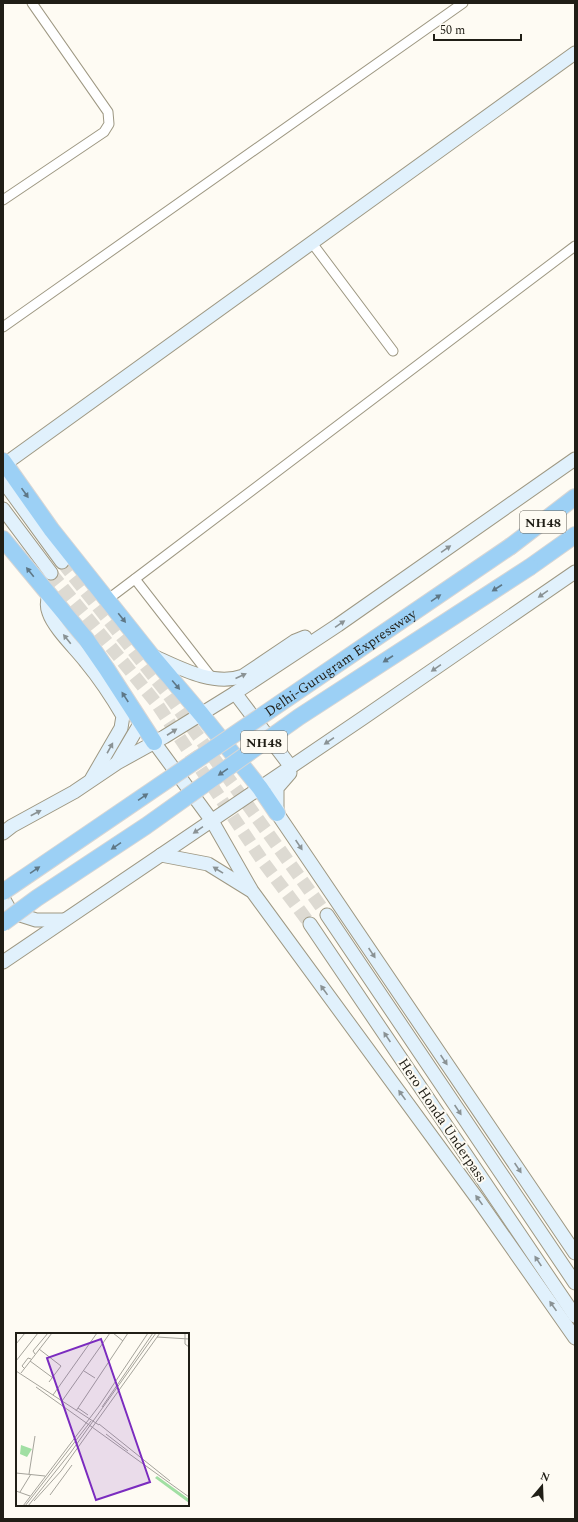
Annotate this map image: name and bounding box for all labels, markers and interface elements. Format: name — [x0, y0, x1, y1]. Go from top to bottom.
scale bar — [434, 16, 521, 42]
text: 50 m — [440, 21, 465, 40]
one-way arrow — [21, 488, 29, 498]
road number: NH48 — [520, 511, 566, 533]
one-way arrow — [441, 545, 451, 553]
one-way arrow — [25, 566, 34, 577]
one-way arrow — [491, 585, 503, 592]
one-way arrow — [538, 590, 548, 598]
one-way arrow — [430, 594, 441, 602]
street label: Delhi-Gurugram Expressway — [260, 603, 422, 722]
one-way arrow — [117, 613, 126, 624]
one-way arrow — [334, 620, 345, 628]
one-way arrow — [63, 633, 71, 644]
one-way arrow — [383, 655, 393, 663]
one-way arrow — [430, 664, 442, 671]
one-way arrow — [235, 673, 246, 679]
one-way arrow — [172, 679, 181, 690]
one-way arrow — [121, 692, 129, 703]
one-way arrow — [167, 728, 177, 736]
road number: NH48 — [241, 731, 287, 753]
one-way arrow — [323, 737, 334, 745]
one-way arrow — [107, 742, 114, 754]
one-way arrow — [217, 768, 228, 776]
one-way arrow — [138, 793, 148, 801]
one-way arrow — [30, 810, 42, 816]
one-way arrow — [193, 826, 203, 834]
one-way arrow — [295, 840, 303, 850]
one-way arrow — [111, 842, 121, 850]
one-way arrow — [30, 866, 40, 874]
one-way arrow — [212, 867, 224, 874]
one-way arrow — [368, 947, 375, 959]
one-way arrow — [320, 985, 329, 996]
one-way arrow — [383, 1032, 391, 1042]
street label: Hero Honda Underpass — [393, 1054, 492, 1187]
one-way arrow — [441, 1055, 448, 1066]
one-way arrow — [398, 1090, 406, 1100]
one-way arrow — [454, 1105, 462, 1115]
one-way arrow — [514, 1162, 521, 1174]
one-way arrow — [474, 1194, 483, 1205]
one-way arrow — [534, 1255, 541, 1266]
one-way arrow — [549, 1301, 557, 1312]
inset map — [16, 1333, 189, 1506]
north arrow — [522, 1466, 562, 1506]
text: N — [538, 1468, 552, 1487]

